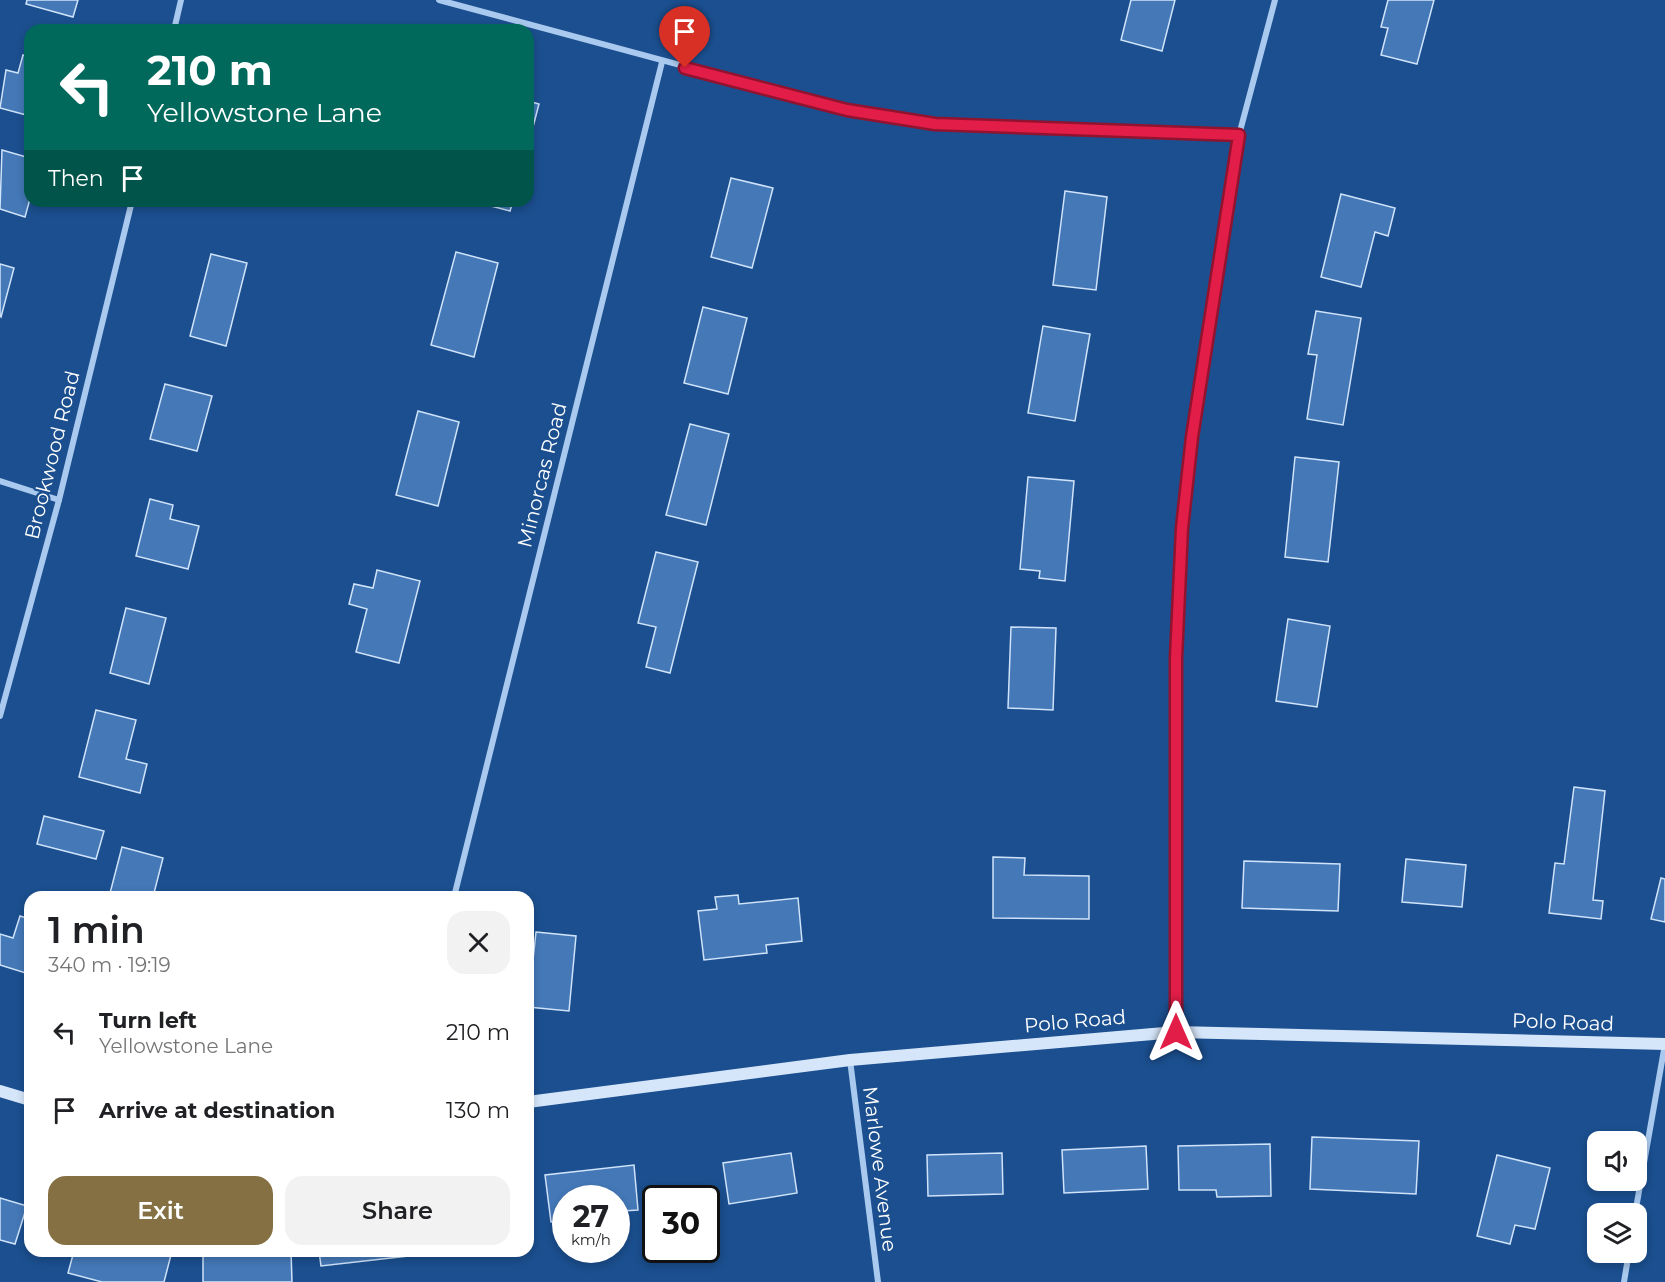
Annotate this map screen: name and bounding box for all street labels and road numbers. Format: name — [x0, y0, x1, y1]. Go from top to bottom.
street label: Brookwood Road — [19, 368, 85, 542]
street label: Minorcas Road — [512, 400, 572, 550]
street label: Polo Road — [1023, 1005, 1127, 1037]
street label: Polo Road — [1512, 1008, 1614, 1036]
street label: Marlowe Avenue — [858, 1085, 902, 1253]

